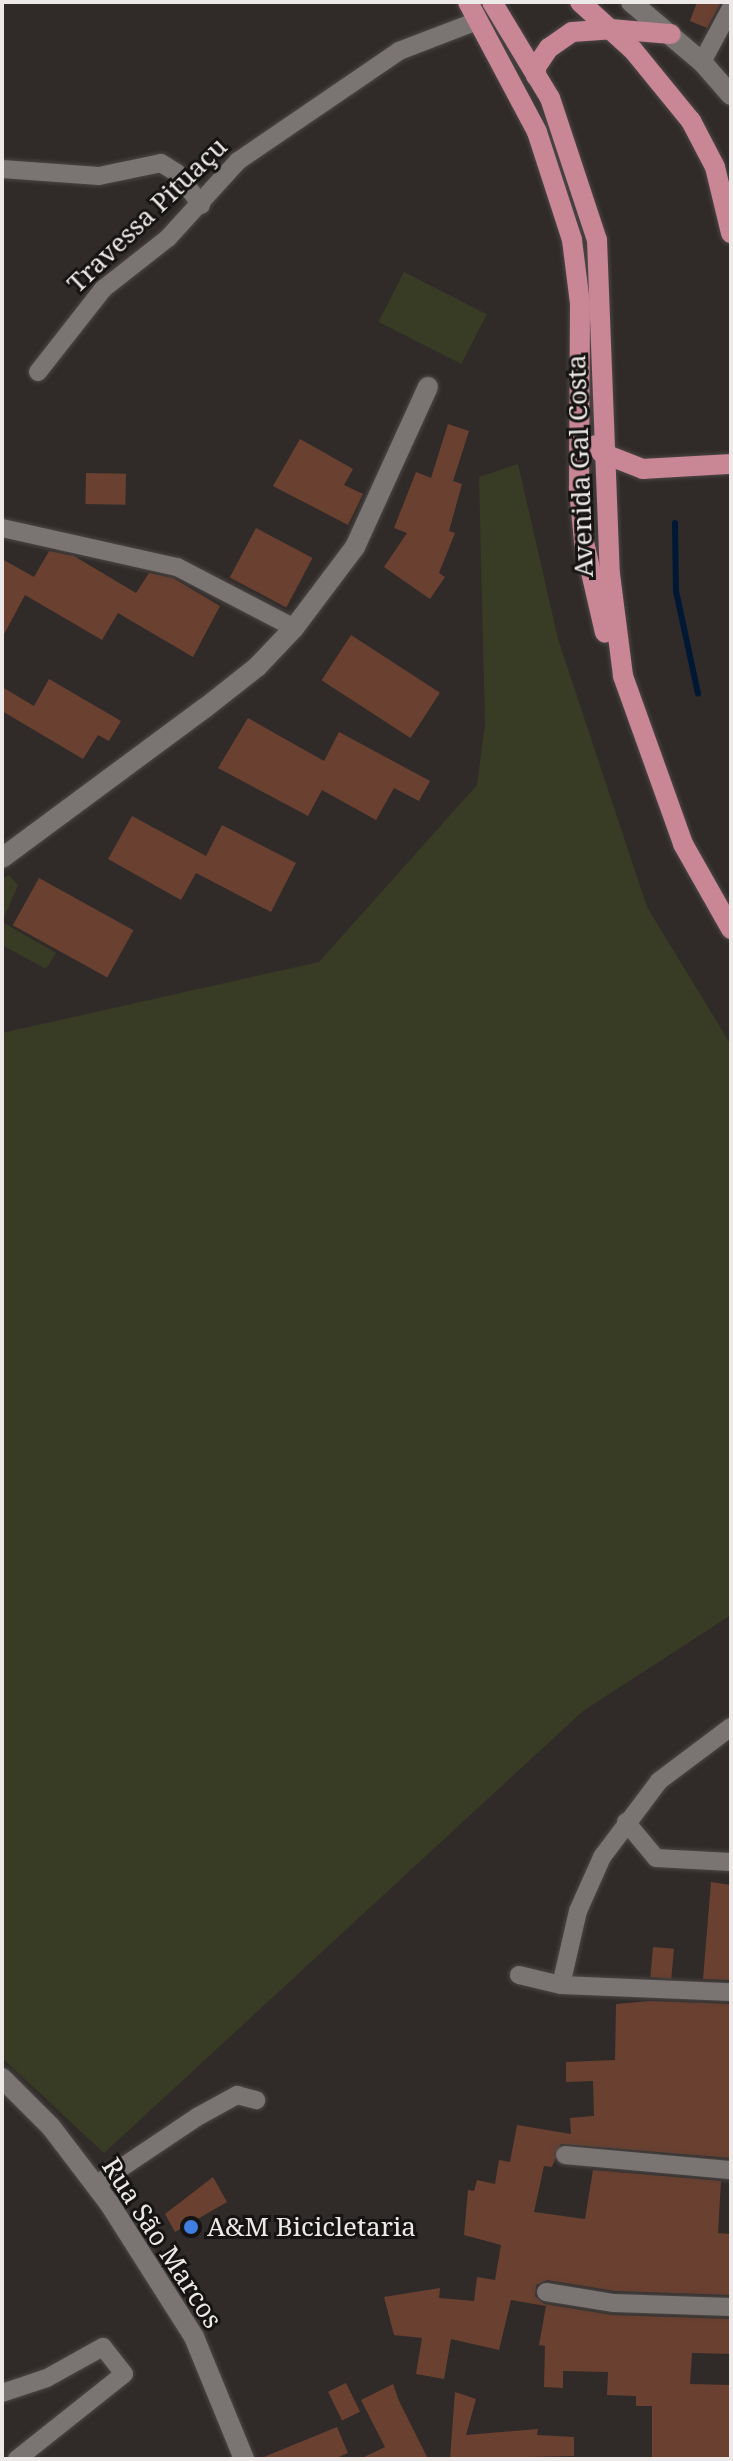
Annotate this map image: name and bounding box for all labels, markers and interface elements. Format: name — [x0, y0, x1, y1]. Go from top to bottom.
street label: Travessa Pituaçu — [61, 131, 233, 299]
street label: Avenida Gal Costa — [561, 354, 599, 578]
street label: Rua São Marcos — [95, 2152, 229, 2334]
place label: A&M Bicicletaria — [207, 2211, 416, 2243]
marker: A&M Bicicletaria — [182, 2218, 200, 2236]

